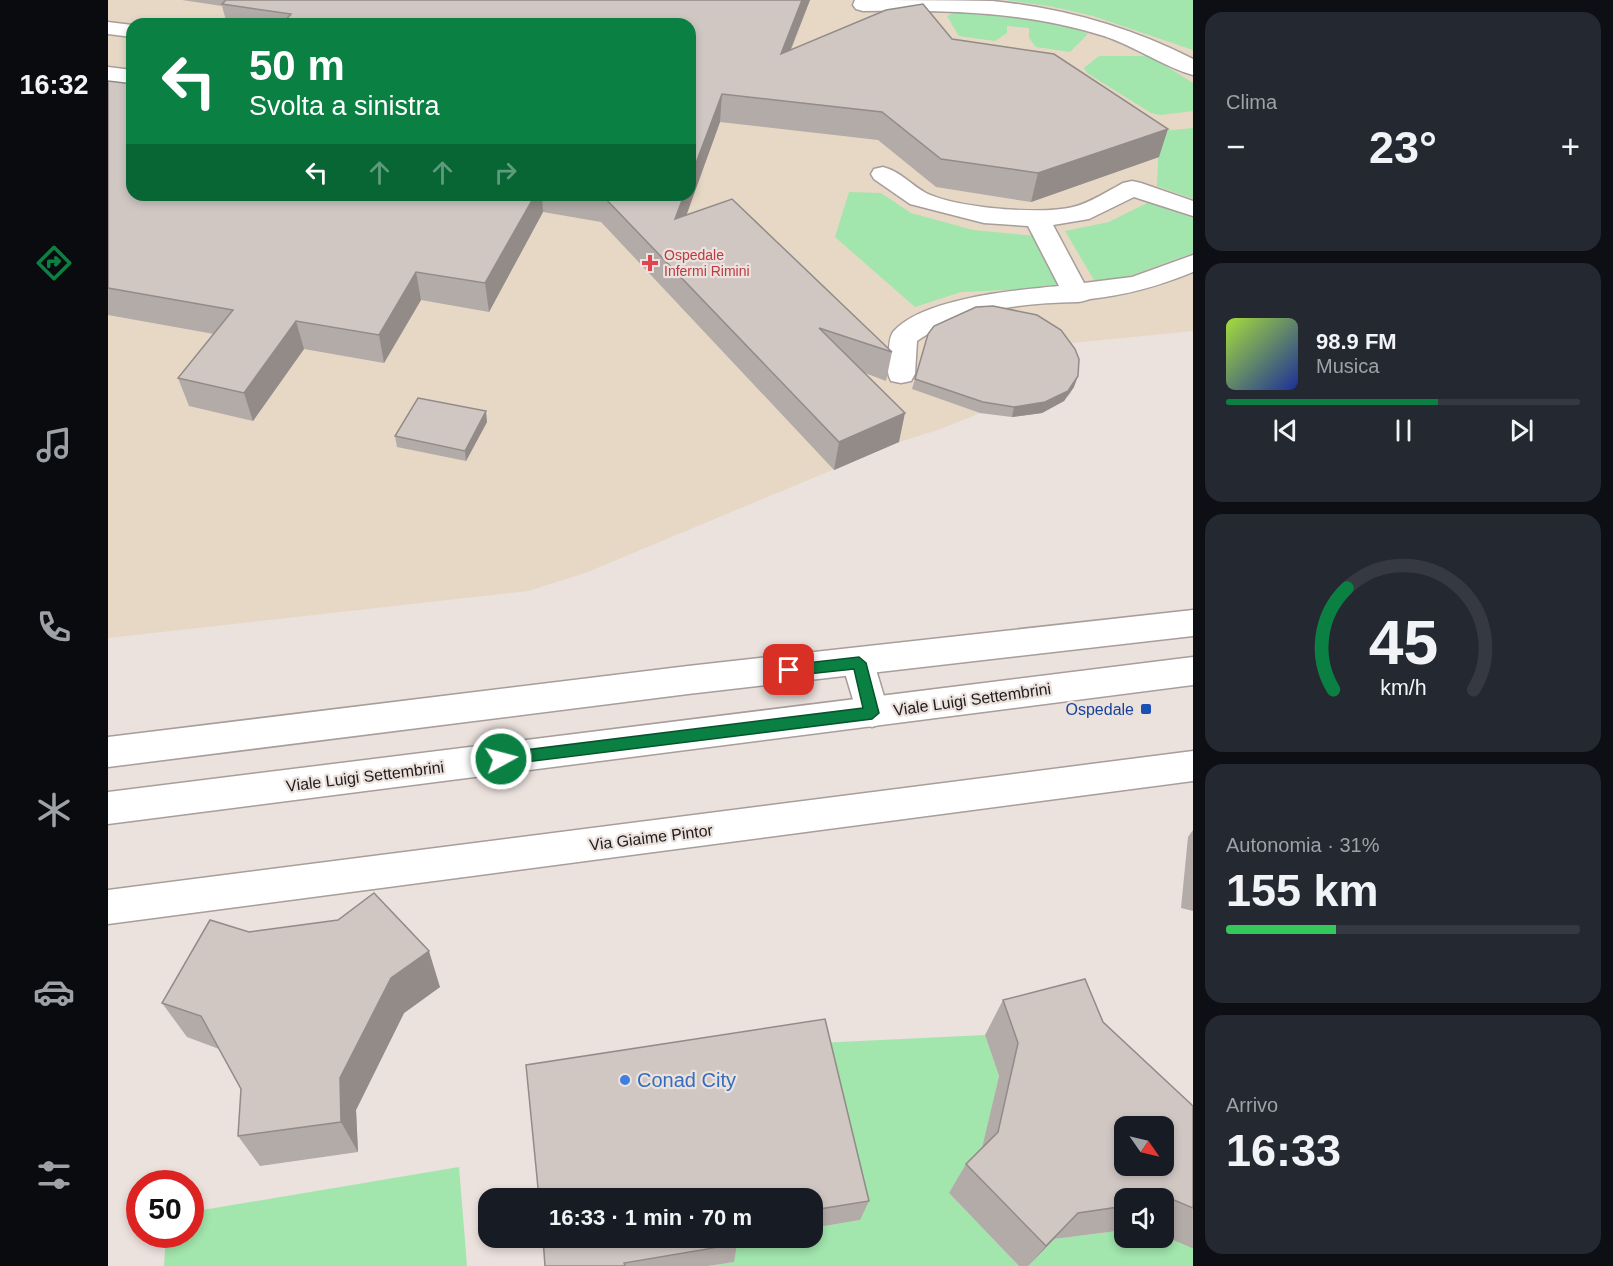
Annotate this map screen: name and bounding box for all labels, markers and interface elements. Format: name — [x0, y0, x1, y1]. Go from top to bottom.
icon: left — [150, 42, 228, 120]
text: 50 m — [249, 42, 345, 89]
text: 16:32 — [19, 70, 89, 100]
text: Svolta a sinistra — [249, 91, 440, 121]
text: Clima — [1226, 91, 1277, 113]
text: 23° — [1369, 122, 1437, 173]
text: − — [1226, 128, 1245, 165]
text: + — [1561, 128, 1580, 165]
icon: left — [300, 156, 333, 189]
icon: ahead — [363, 156, 396, 189]
icon: ahead — [426, 156, 459, 189]
icon: right — [489, 156, 522, 189]
icon: directions — [33, 242, 75, 284]
place label: Ospedale Infermi Rimini — [664, 247, 750, 279]
marker: Ospedale Infermi Rimini — [641, 254, 659, 272]
text: 98.9 FM — [1316, 329, 1397, 354]
text: Musica — [1316, 355, 1379, 377]
icon: previous — [1269, 414, 1302, 447]
icon: pause — [1387, 414, 1420, 447]
icon: next — [1505, 414, 1538, 447]
icon: music — [33, 424, 75, 466]
icon: phone — [33, 606, 75, 648]
text: 45 — [1368, 608, 1438, 677]
pin — [763, 644, 814, 695]
icon: arrive — [772, 653, 805, 686]
text: km/h — [1380, 676, 1426, 700]
street label: Viale Luigi Settembrini — [892, 680, 1052, 719]
place label: Ospedale — [1066, 701, 1134, 718]
marker: Ospedale — [1139, 702, 1153, 716]
position arrow — [469, 727, 533, 791]
street label: Viale Luigi Settembrini — [285, 758, 445, 795]
icon: climate — [33, 789, 75, 831]
street label: Via Giaime Pintor — [588, 821, 714, 854]
text: Autonomia · 31% — [1226, 834, 1379, 856]
text: 155 km — [1226, 865, 1379, 916]
icon: car — [33, 971, 75, 1013]
place label: Conad City — [637, 1069, 736, 1091]
marker: Conad City — [618, 1073, 632, 1087]
text: Arrivo — [1226, 1094, 1278, 1116]
north arrow — [1114, 1116, 1174, 1176]
map controls — [1114, 1116, 1174, 1248]
text: 16:33 — [1226, 1125, 1341, 1176]
icon: filters — [33, 1154, 75, 1196]
speed limit sign: 50 — [126, 1170, 204, 1248]
button: sound — [1114, 1188, 1174, 1248]
text: 16:33 · 1 min · 70 m — [549, 1205, 752, 1230]

